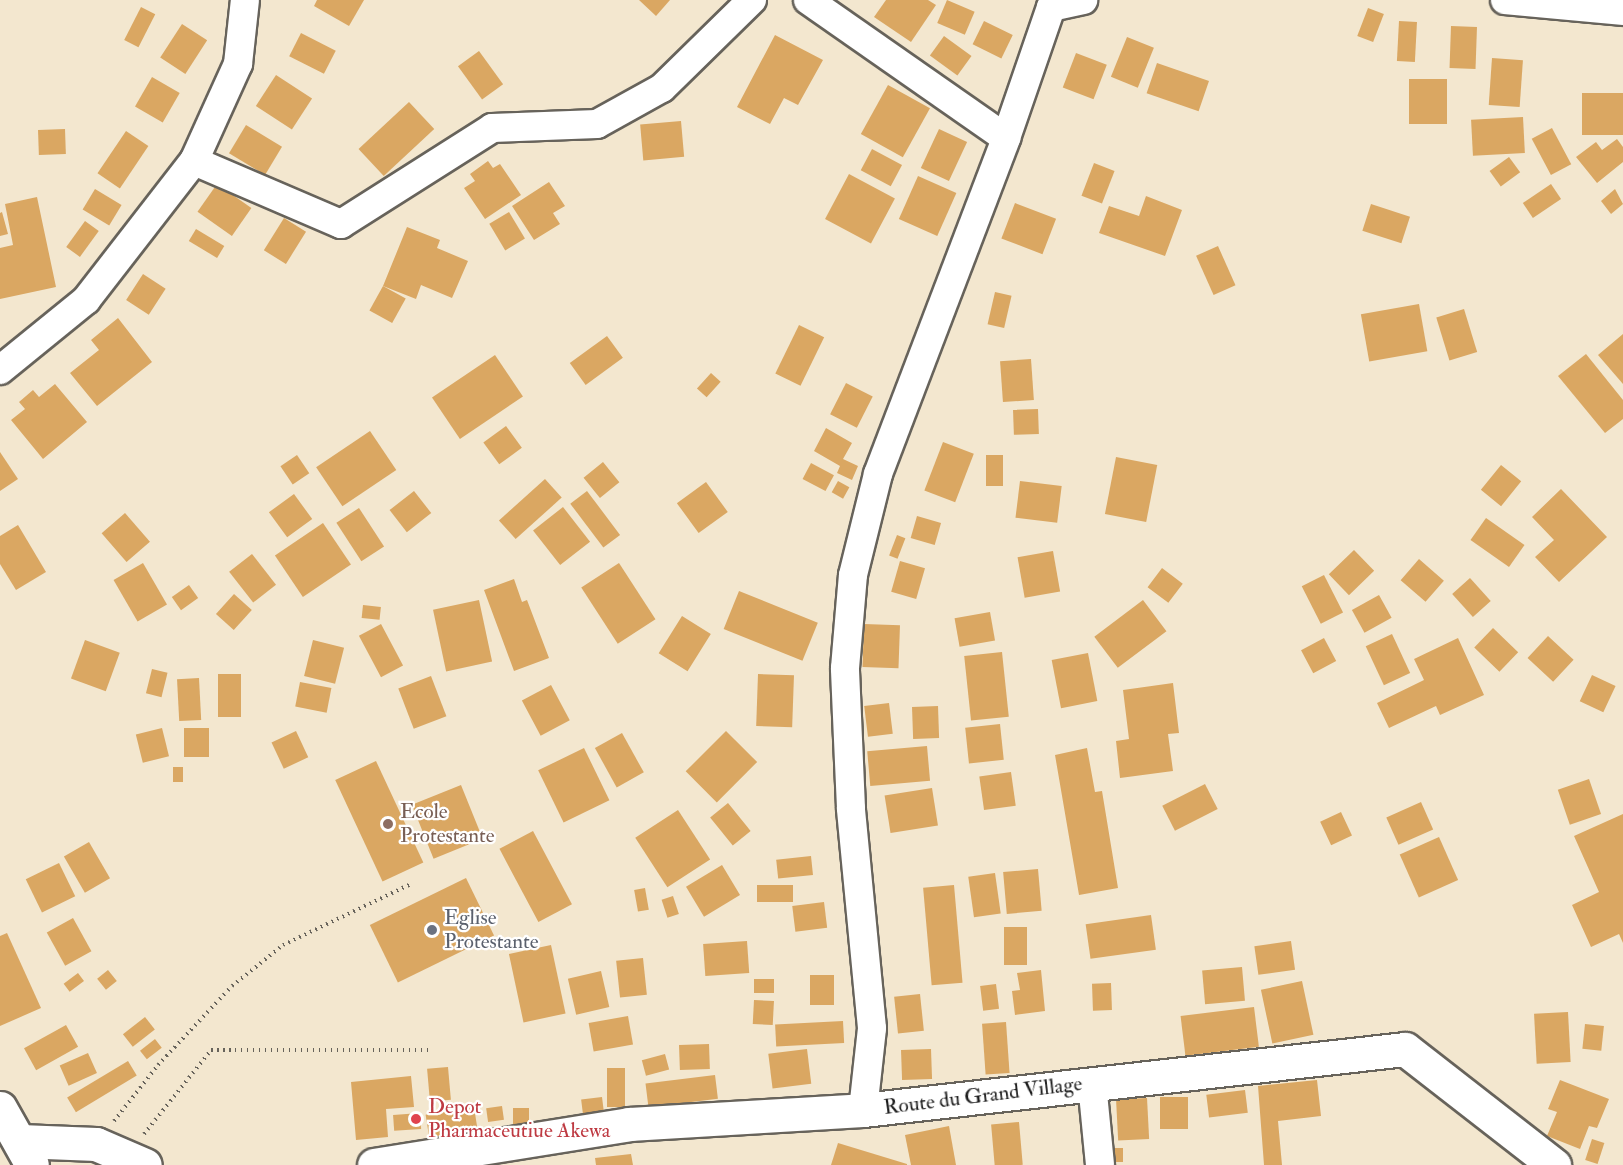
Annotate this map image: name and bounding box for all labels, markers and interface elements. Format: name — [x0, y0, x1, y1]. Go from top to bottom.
place label: Ecole Protestante — [400, 799, 494, 849]
marker: Ecole Protestante — [381, 817, 395, 831]
place label: Eglise Protestante — [444, 905, 538, 955]
marker: Eglise Protestante — [425, 923, 439, 937]
street label: Route du Grand Village — [882, 1071, 1084, 1121]
place label: Depot Pharmaceutiue Akewa — [428, 1094, 610, 1144]
marker: Depot Pharmaceutiue Akewa — [409, 1112, 423, 1126]

